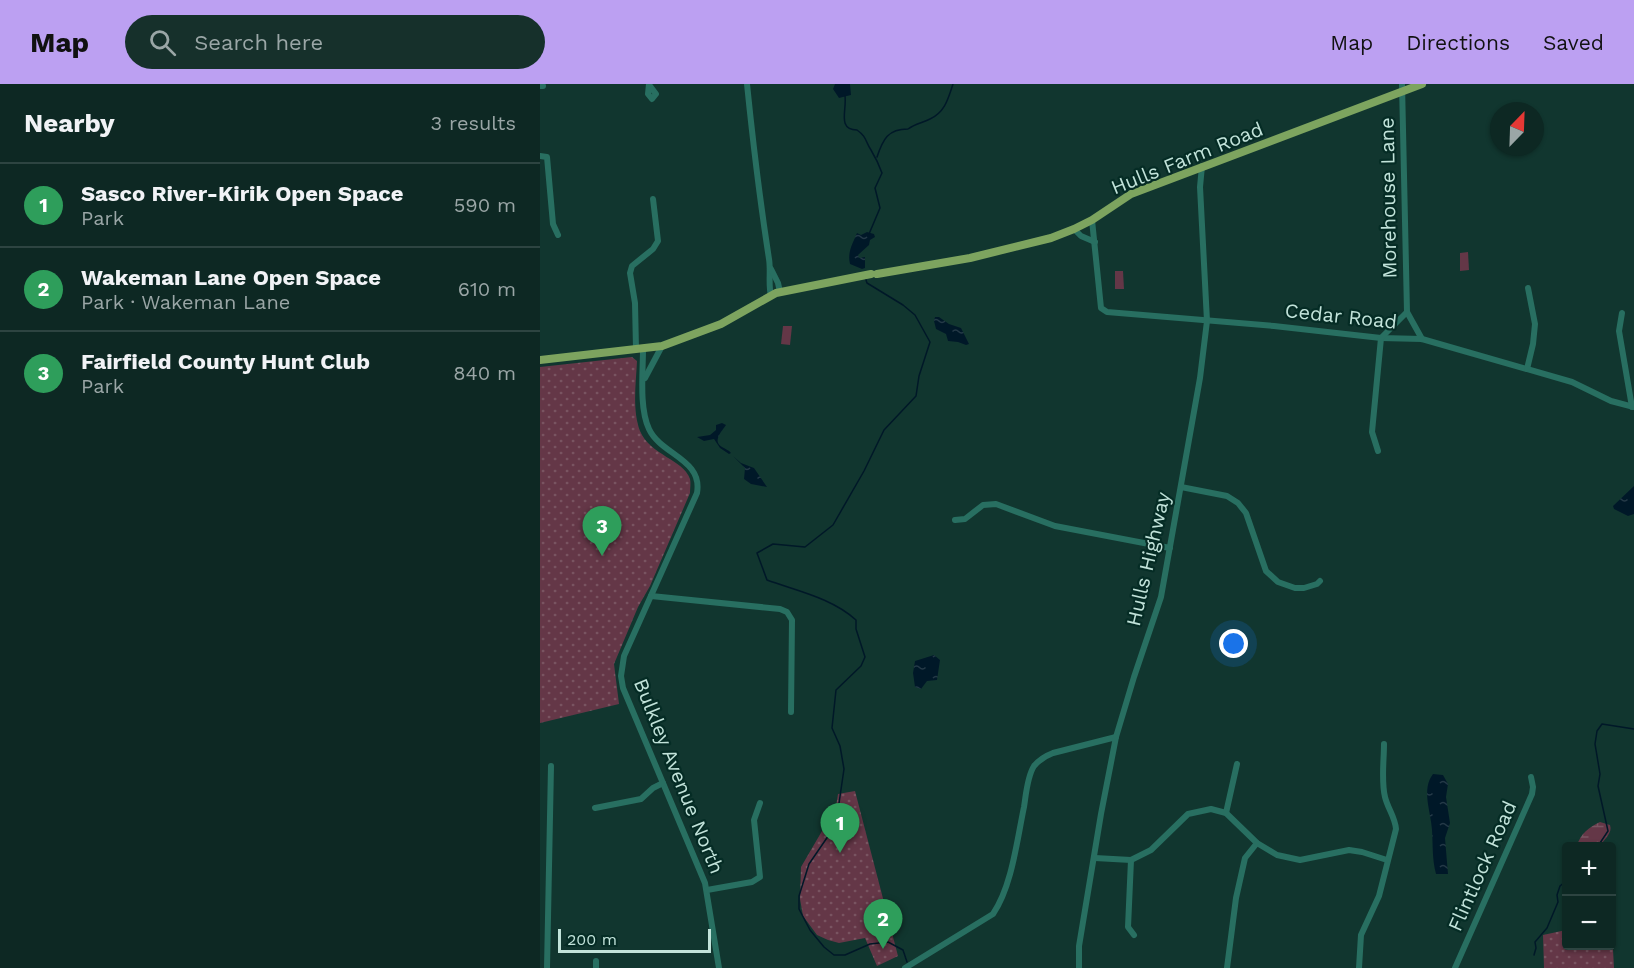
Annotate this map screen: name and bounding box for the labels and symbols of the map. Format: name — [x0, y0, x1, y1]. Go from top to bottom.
north arrow — [1490, 102, 1544, 156]
street label: Hulls Farm Road — [1107, 117, 1267, 199]
street label: Morehouse Lane — [1375, 117, 1401, 279]
street label: Cedar Road — [1284, 298, 1398, 334]
street label: Hulls Highway — [1121, 489, 1175, 628]
pin: 3 — [582, 506, 622, 556]
your location — [1219, 629, 1248, 658]
street label: Bulkley Avenue North — [629, 675, 729, 877]
street label: Flintlock Road — [1443, 797, 1521, 935]
pin: 1 — [820, 804, 860, 853]
pin: 2 — [864, 900, 902, 949]
scale bar — [558, 926, 711, 954]

